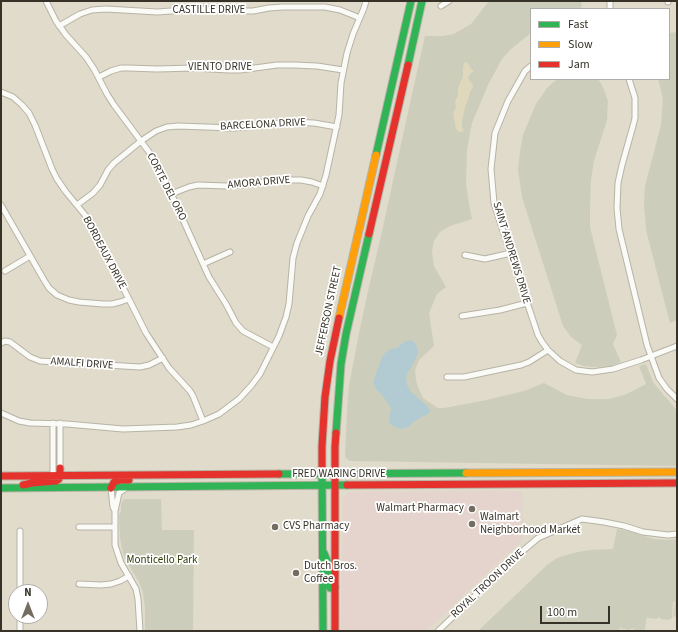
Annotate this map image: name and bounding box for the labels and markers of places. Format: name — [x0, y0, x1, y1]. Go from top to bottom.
place label: Walmart Pharmacy — [376, 502, 464, 516]
marker: Walmart Pharmacy — [467, 504, 477, 514]
place label: Walmart Neighborhood Market — [480, 511, 581, 537]
marker: Walmart Neighborhood Market — [467, 519, 477, 529]
place label: CVS Pharmacy — [283, 520, 349, 534]
marker: CVS Pharmacy — [270, 522, 280, 532]
place label: Dutch Bros. Coffee — [304, 560, 357, 586]
marker: Dutch Bros. Coffee — [291, 568, 301, 578]

